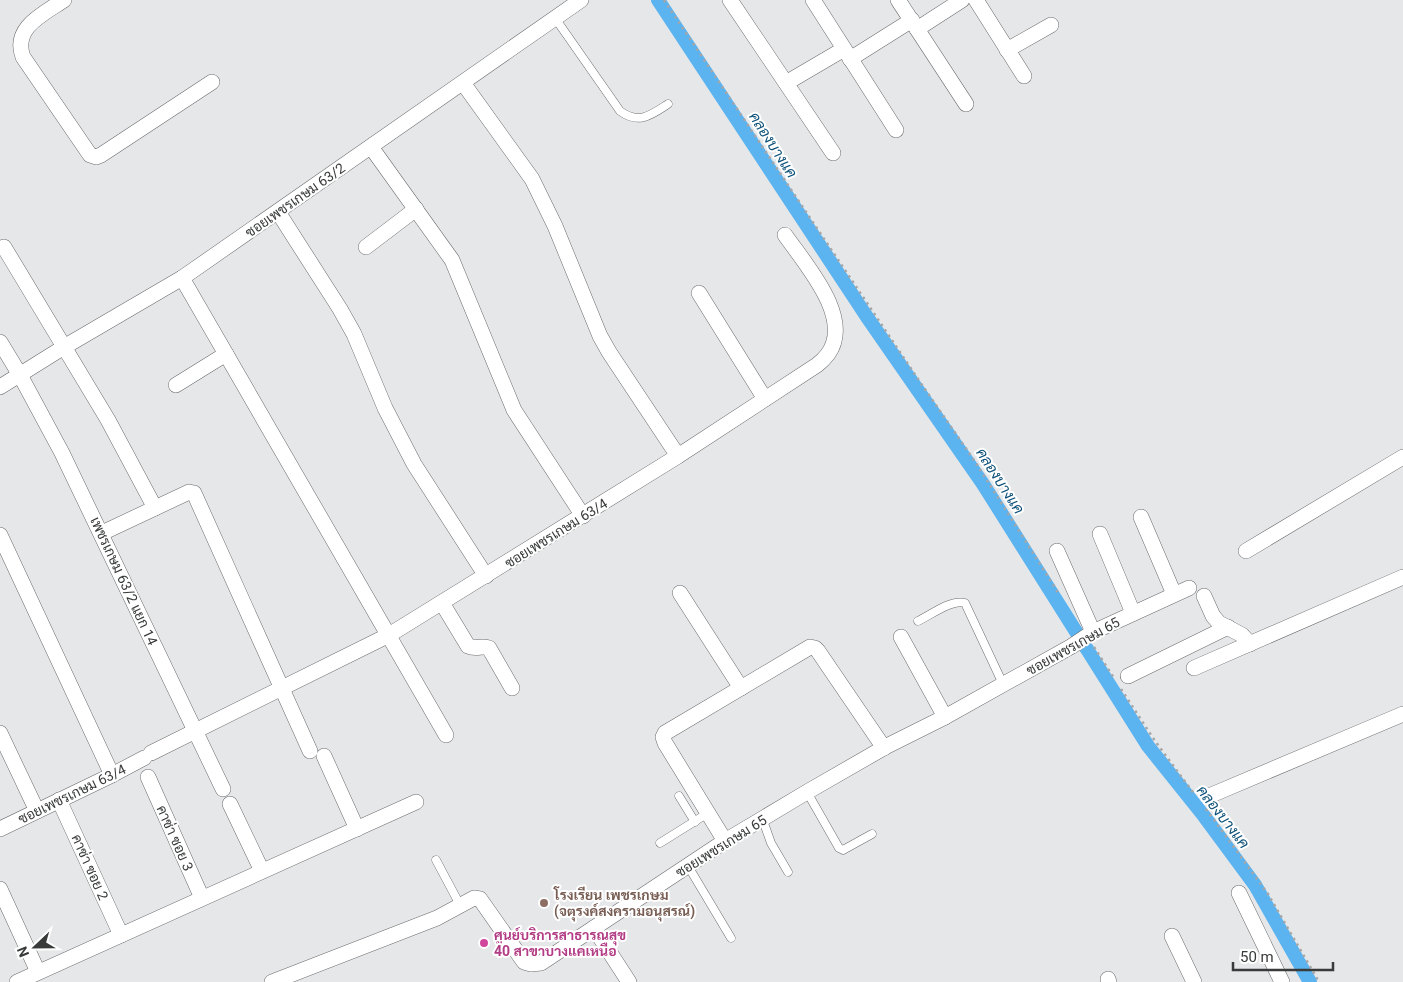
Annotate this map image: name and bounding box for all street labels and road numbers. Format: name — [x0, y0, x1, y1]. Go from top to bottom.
street label: ซอยเพชรเกษม 63/2 — [242, 160, 348, 240]
street label: ซอยเพชรเกษม 63/4 — [502, 495, 610, 571]
street label: เพชรเกษม 63/2 แยก 14 — [87, 514, 161, 648]
street label: ซอยเพชรเกษม 65 — [1024, 614, 1123, 678]
street label: ซอยเพชรเกษม 63/4 — [16, 761, 129, 827]
street label: คาซ่า ซอย 3 — [153, 803, 197, 873]
street label: ซอยเพชรเกษม 65 — [673, 812, 770, 880]
street label: คาซ่า ซอย 2 — [68, 832, 112, 902]

